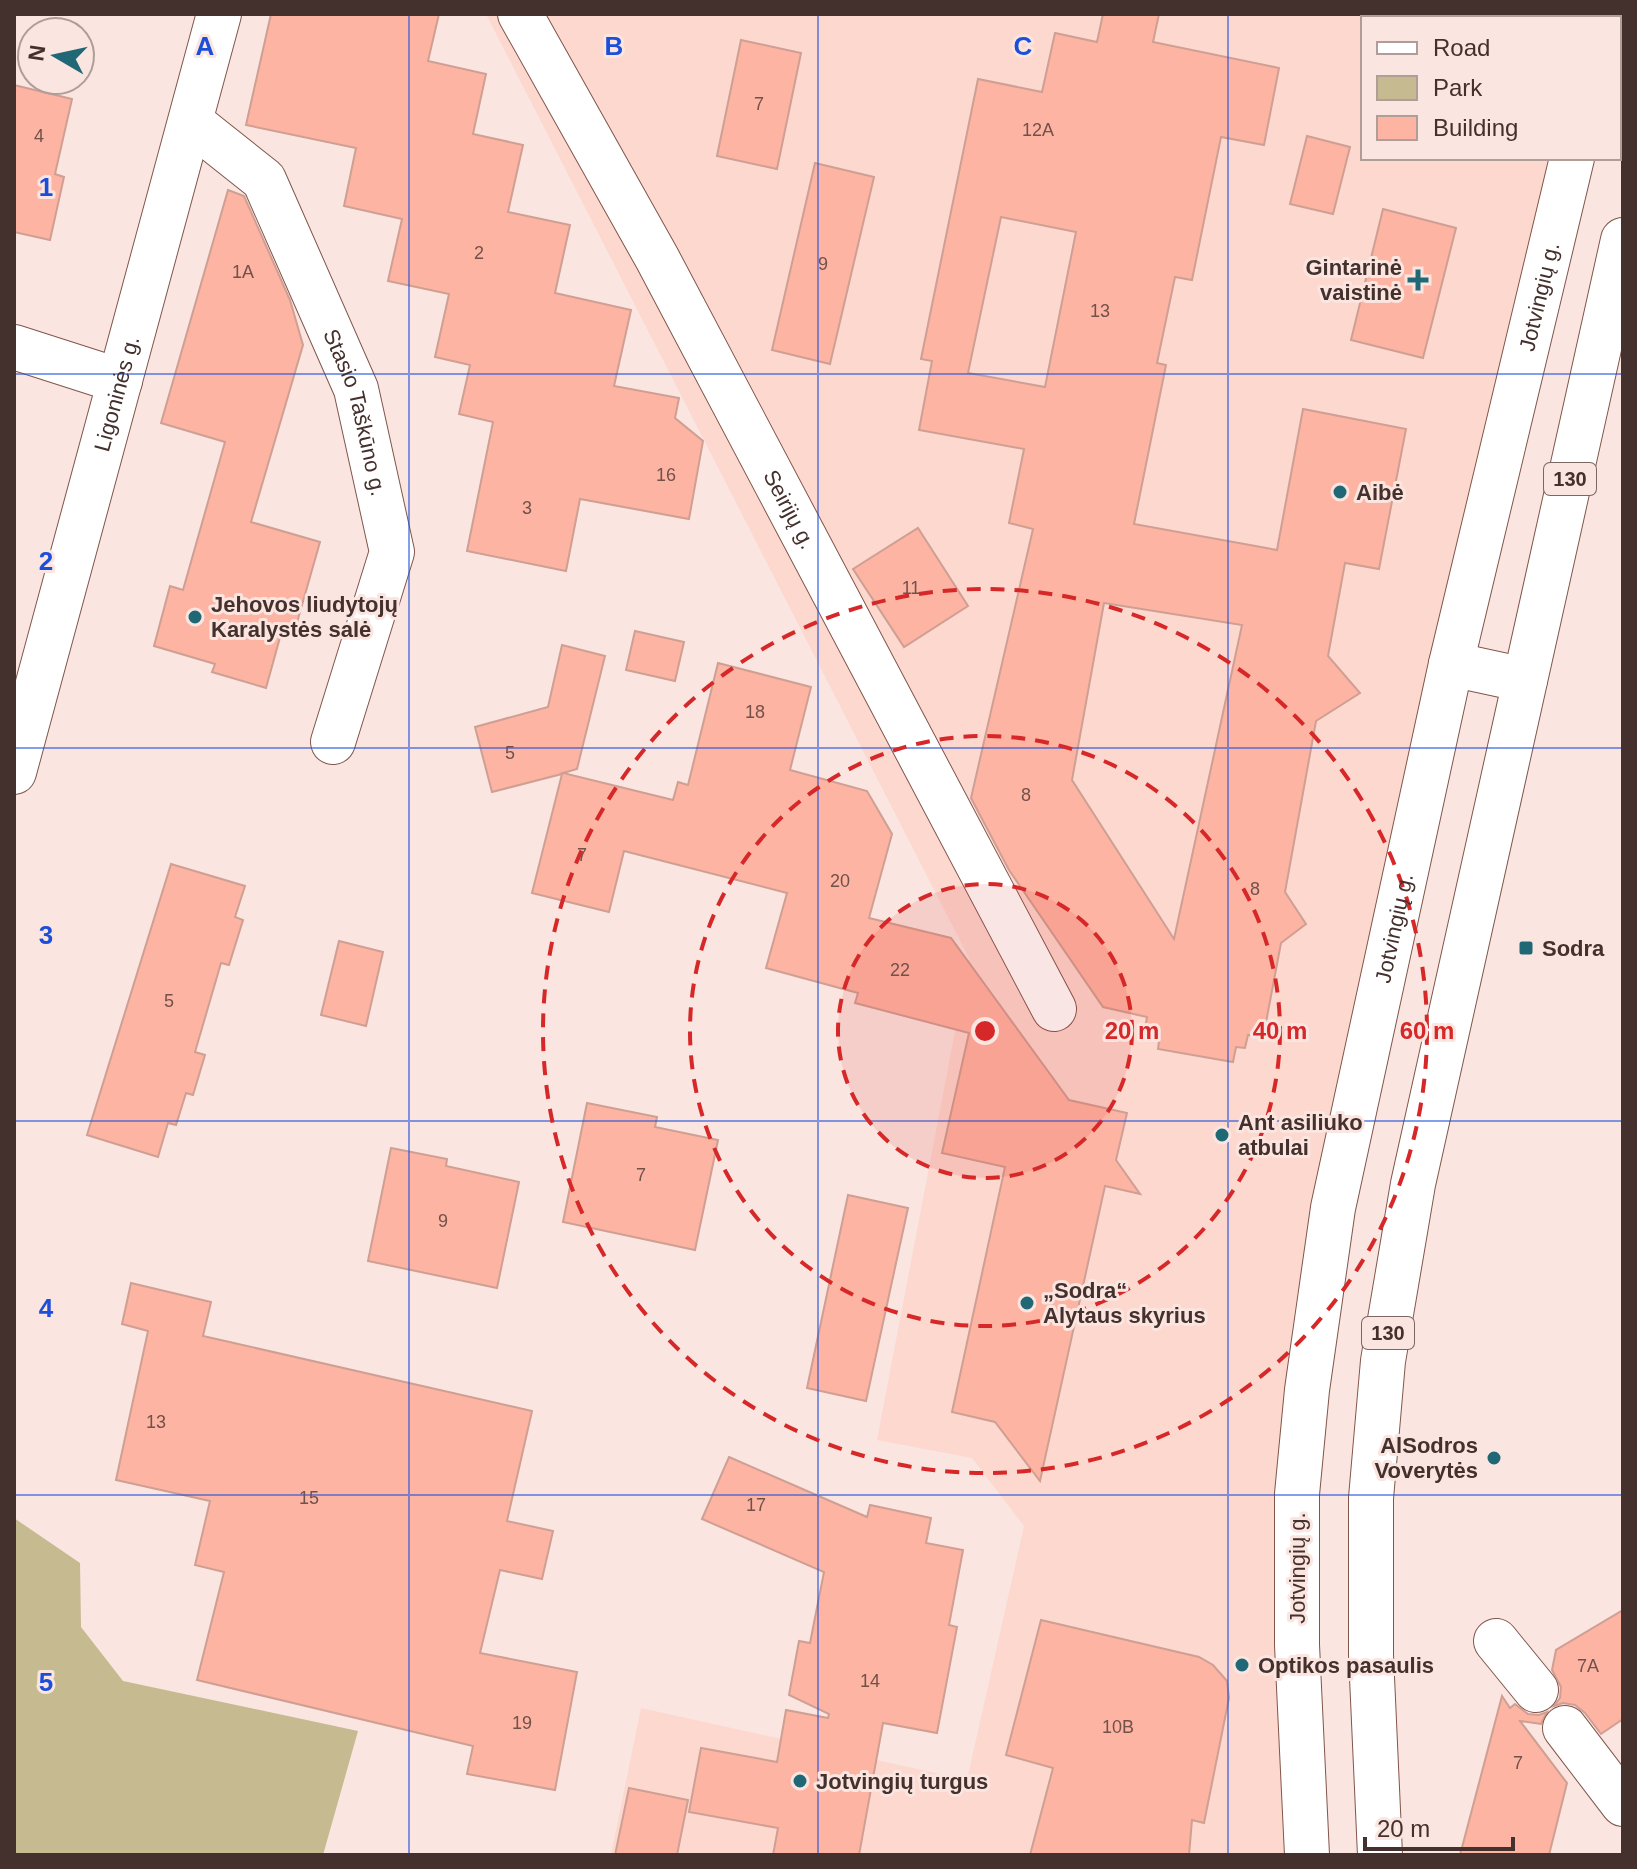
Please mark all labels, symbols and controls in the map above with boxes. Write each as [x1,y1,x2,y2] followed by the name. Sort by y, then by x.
[16,16,96,96] north arrow
[1361,16,1621,160] legend
[196,31,215,61] text: A
[605,31,623,61] text: B
[1014,31,1033,61] text: C
[1433,34,1490,61] text: Road
[23,43,50,63] text: N
[1433,74,1483,101] text: Park
[754,94,764,114] house number: 7
[1433,114,1518,141] text: Building
[1022,120,1054,140] house number: 12A
[34,126,44,146] house number: 4
[39,172,53,202] text: 1
[1514,240,1564,354] street label: Jotvingių g.
[474,243,484,263] house number: 2
[818,254,828,274] house number: 9
[1305,255,1402,305] place label: Gintarinė vaistinė
[232,262,254,282] house number: 1A
[1409,271,1427,289] marker: Gintarinė vaistinė
[1090,301,1110,321] house number: 13
[318,325,391,498] street label: Stasio Taškūno g.
[89,333,144,454] street label: Ligoninės g.
[1544,463,1596,495] road number: 130
[656,465,676,485] house number: 16
[758,466,820,553] street label: Seirijų g.
[1356,480,1404,505] place label: Aibė
[1331,483,1349,501] marker: Aibė
[522,498,532,518] house number: 3
[39,546,53,576] text: 2
[902,578,920,598] house number: 11
[211,592,398,642] place label: Jehovos liudytojų Karalystės salė
[186,608,204,626] marker: Jehovos liudytojų Karalystės salė
[745,702,765,722] house number: 18
[505,743,515,763] house number: 5
[1021,785,1031,805] house number: 8
[577,845,587,865] house number: 7
[830,871,850,891] house number: 20
[1370,871,1418,985] street label: Jotvingių g.
[1250,879,1260,899] house number: 8
[39,920,53,950] text: 3
[1542,936,1605,961] place label: Sodra
[1517,939,1535,957] marker: Sodra
[890,960,910,980] house number: 22
[164,991,174,1011] house number: 5
[971,1017,999,1045] centre of rings
[1105,1017,1159,1044] text: 20 m
[1253,1017,1307,1044] text: 40 m
[1400,1017,1454,1044] text: 60 m
[1238,1110,1363,1160] place label: Ant asiliuko atbulai
[1213,1126,1231,1144] marker: Ant asiliuko atbulai
[636,1165,646,1185] house number: 7
[438,1211,448,1231] house number: 9
[1043,1278,1206,1328] place label: „Sodra“ Alytaus skyrius
[39,1293,54,1323] text: 4
[1018,1294,1036,1312] marker: „Sodra“ Alytaus skyrius
[1362,1317,1414,1349] road number: 130
[146,1412,166,1432] house number: 13
[1374,1433,1478,1483] place label: AlSodros Voverytės
[1485,1449,1503,1467] marker: AlSodros Voverytės
[299,1488,319,1508] house number: 15
[746,1495,766,1515] house number: 17
[1285,1512,1310,1624] street label: Jotvingių g.
[1258,1653,1434,1678] place label: Optikos pasaulis
[1233,1656,1251,1674] marker: Optikos pasaulis
[1577,1656,1599,1676] house number: 7A
[39,1667,53,1697] text: 5
[860,1671,880,1691] house number: 14
[512,1713,532,1733] house number: 19
[1102,1717,1134,1737] house number: 10B
[1513,1753,1523,1773] house number: 7
[816,1769,988,1794] place label: Jotvingių turgus
[791,1772,809,1790] marker: Jotvingių turgus
[1365,1801,1513,1851] scale bar
[1377,1815,1430,1842] text: 20 m

